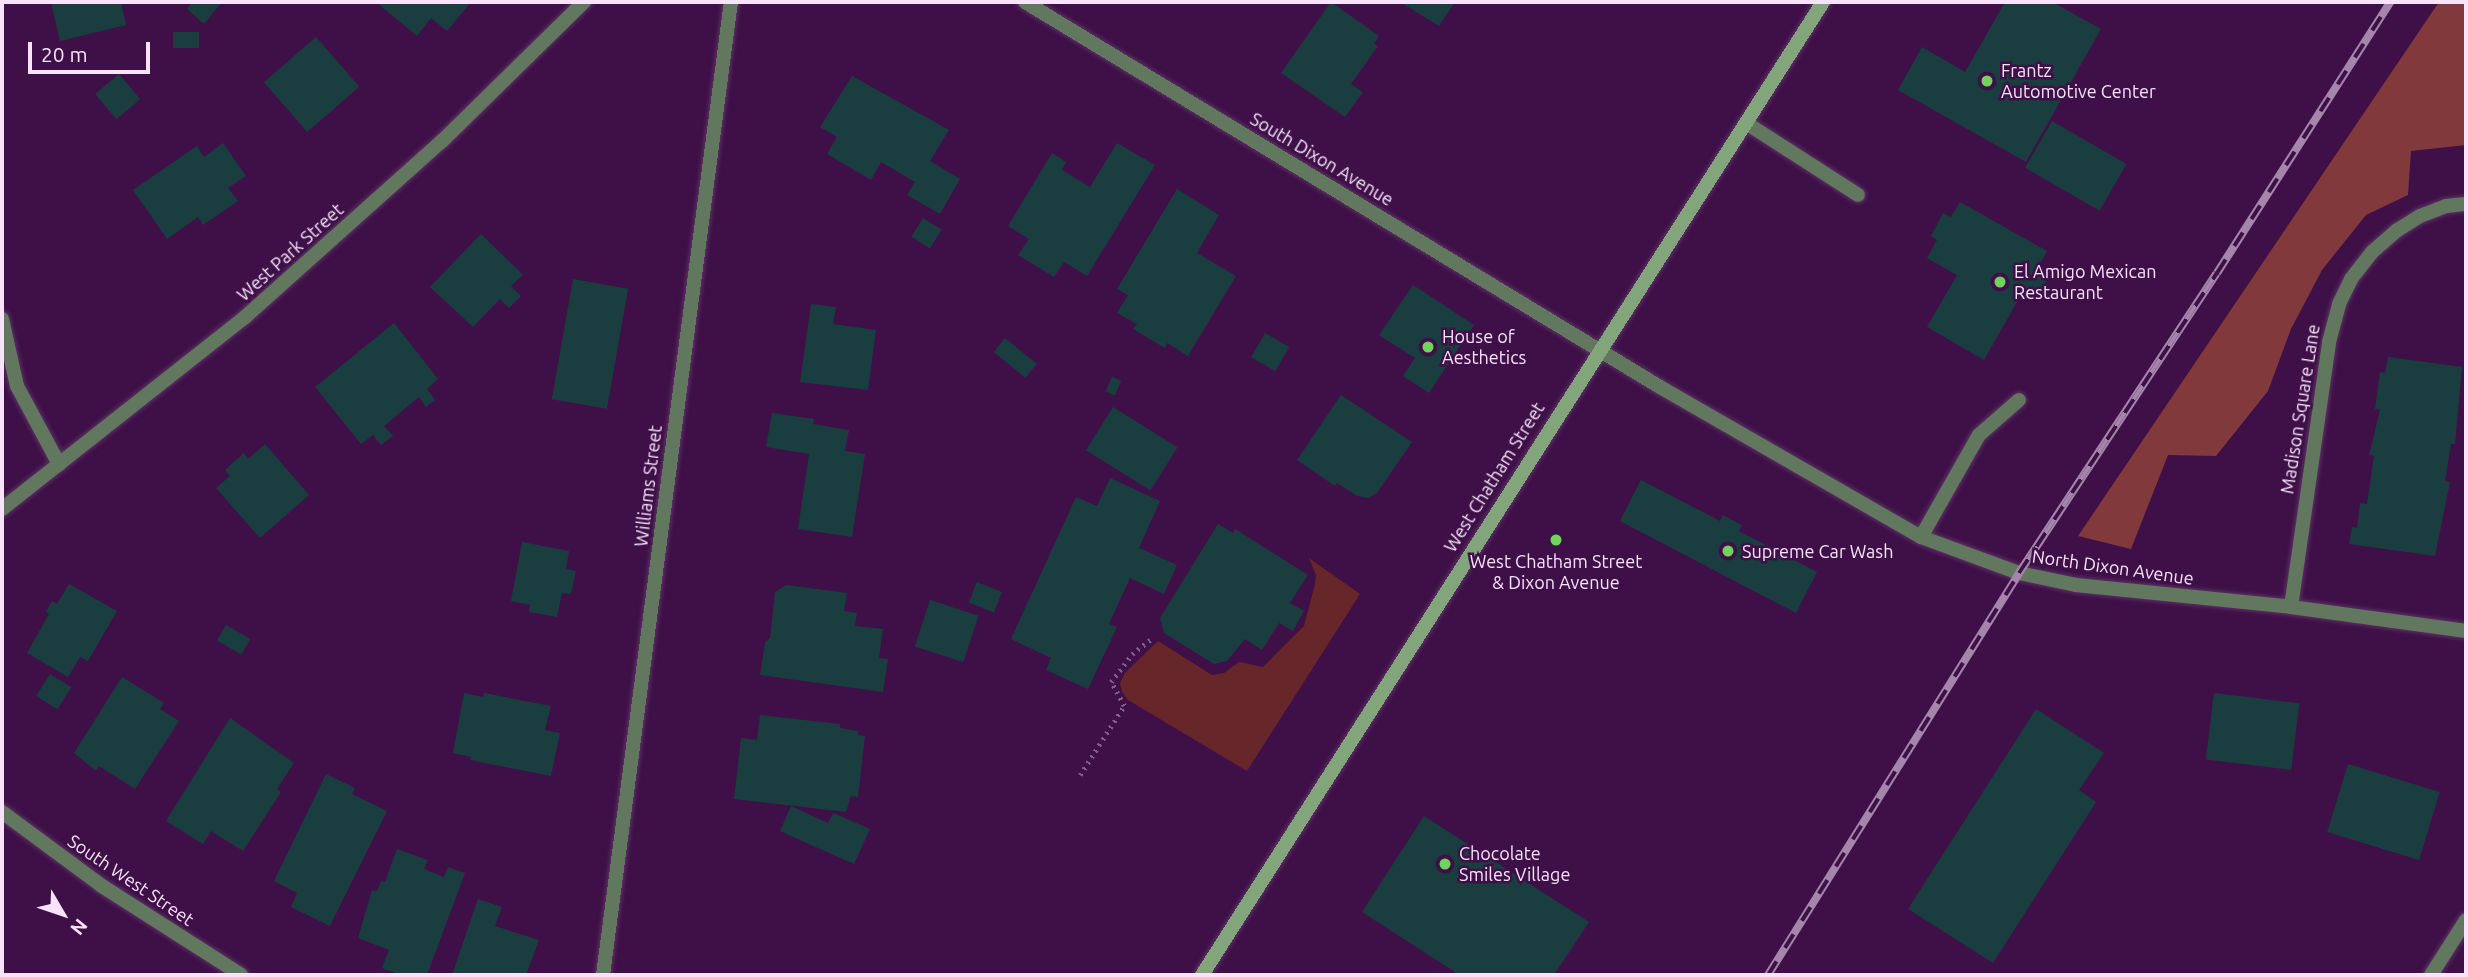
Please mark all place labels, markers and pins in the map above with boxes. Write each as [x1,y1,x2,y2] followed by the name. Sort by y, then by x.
[2001,60,2156,102] place label: Frantz Automotive Center
[1979,73,1995,89] marker: Frantz Automotive Center
[2014,261,2156,304] place label: El Amigo Mexican Restaurant
[1992,274,2008,290] marker: El Amigo Mexican Restaurant
[1442,326,1526,368] place label: House of Aesthetics
[1420,339,1436,355] marker: House of Aesthetics
[1548,532,1564,548] marker: West Chatham Street & Dixon Avenue
[1742,540,1893,562] place label: Supreme Car Wash
[1720,543,1736,559] marker: Supreme Car Wash
[1470,551,1642,594] place label: West Chatham Street & Dixon Avenue
[1459,843,1570,886] place label: Chocolate Smiles Village
[1437,856,1453,872] marker: Chocolate Smiles Village

